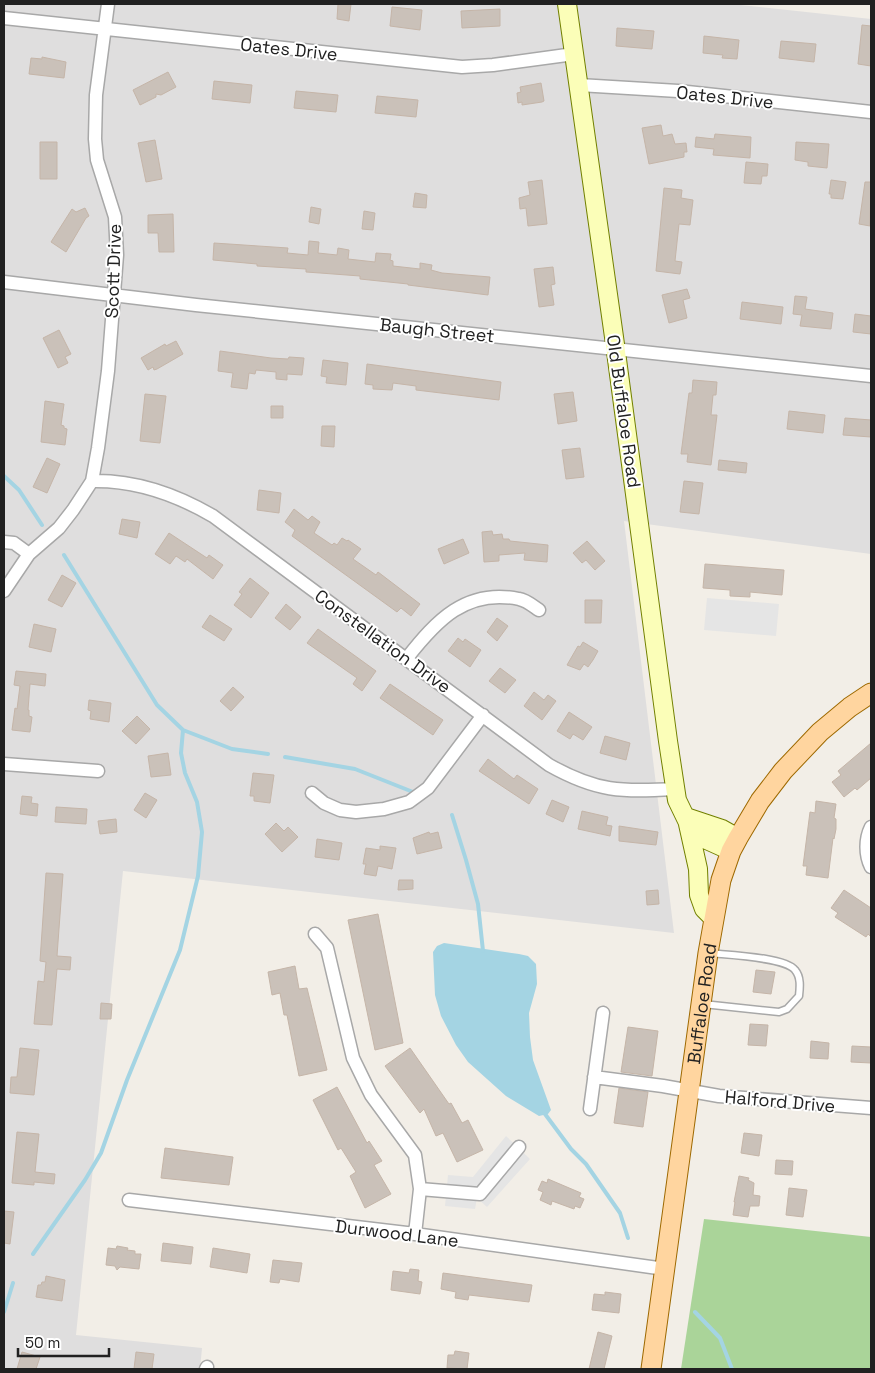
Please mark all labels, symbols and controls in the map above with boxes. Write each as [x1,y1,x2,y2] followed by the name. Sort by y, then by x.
[239,32,339,66] street label: Oates Drive
[675,80,775,114] street label: Oates Drive
[100,223,126,319] street label: Scott Drive
[378,313,496,347] street label: Baugh Street
[602,333,646,489] street label: Old Buffaloe Road
[310,584,456,698] street label: Constellation Drive
[681,941,721,1065] street label: Buffaloe Road
[724,1085,836,1117] street label: Halford Drive
[334,1214,460,1252] street label: Durwood Lane
[18,1326,109,1358] scale bar
[25,1333,60,1352] text: 50 m

